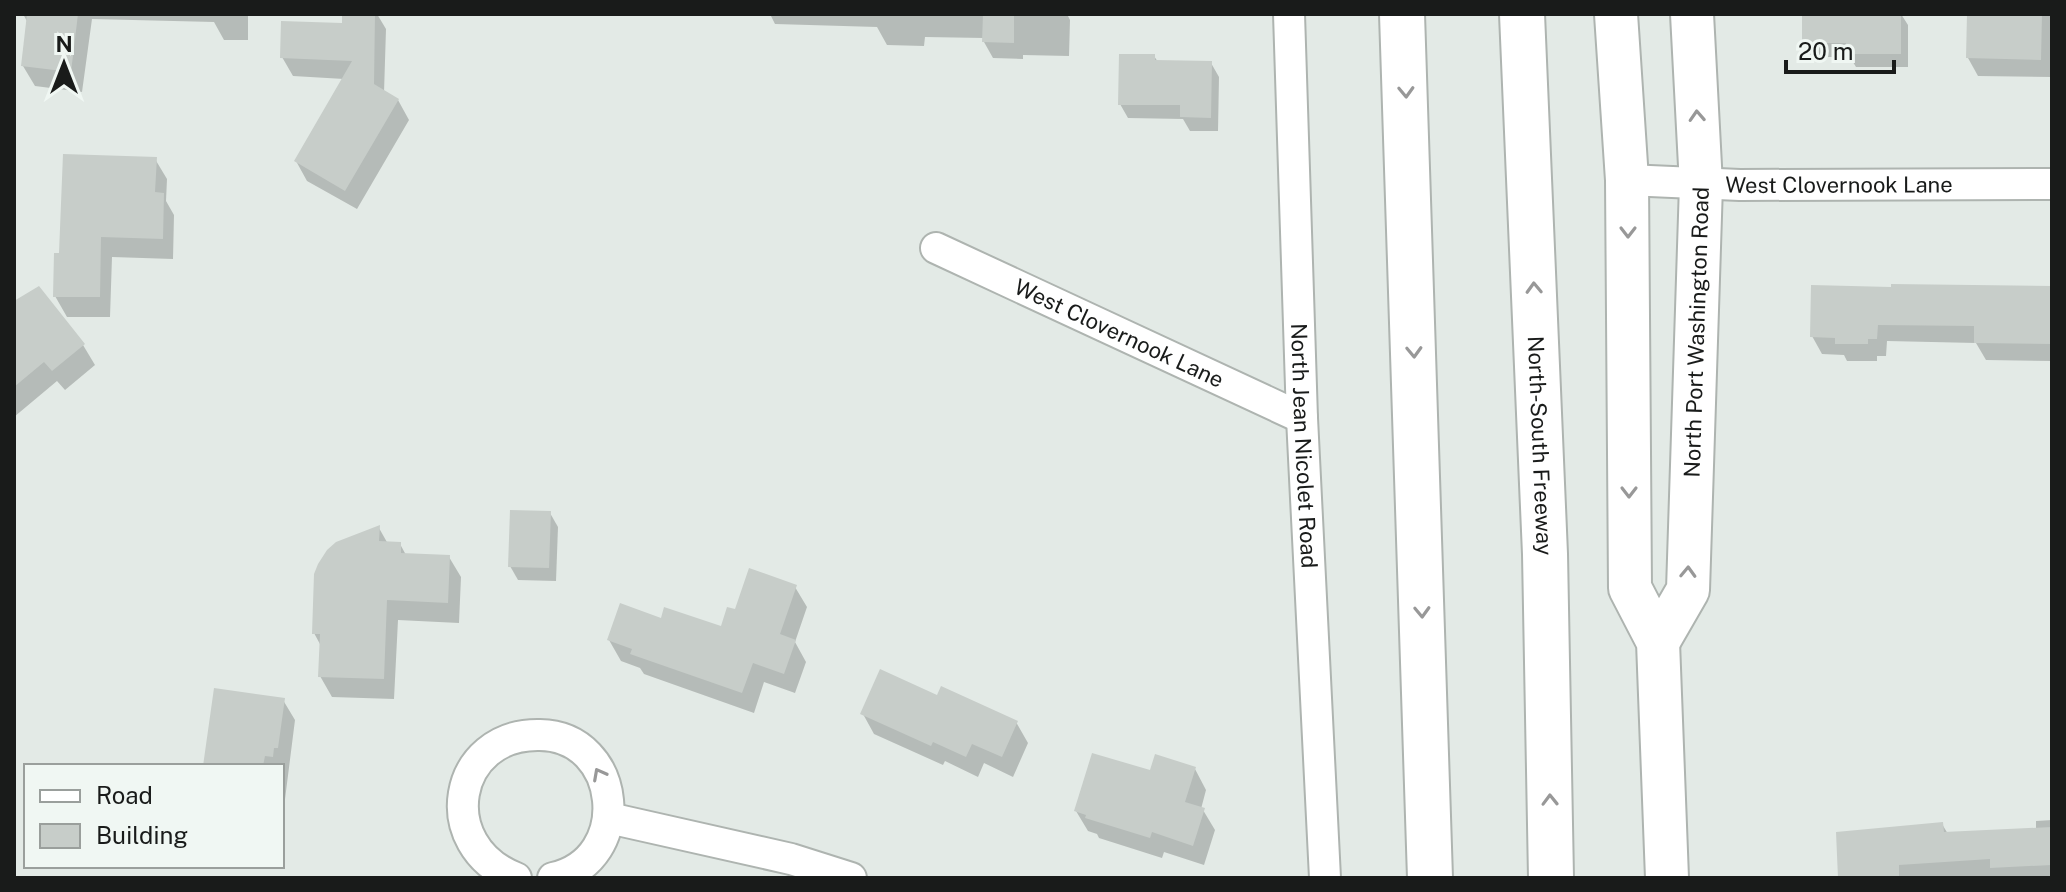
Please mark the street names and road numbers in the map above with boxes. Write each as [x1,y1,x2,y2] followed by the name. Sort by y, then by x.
[1724,171,1953,198] street label: West Clovernook Lane
[1679,187,1714,478] street label: North Port Washington Road
[1010,273,1228,393] street label: West Clovernook Lane
[1286,323,1322,569] street label: North Jean Nicolet Road
[1523,335,1558,556] street label: North-South Freeway

